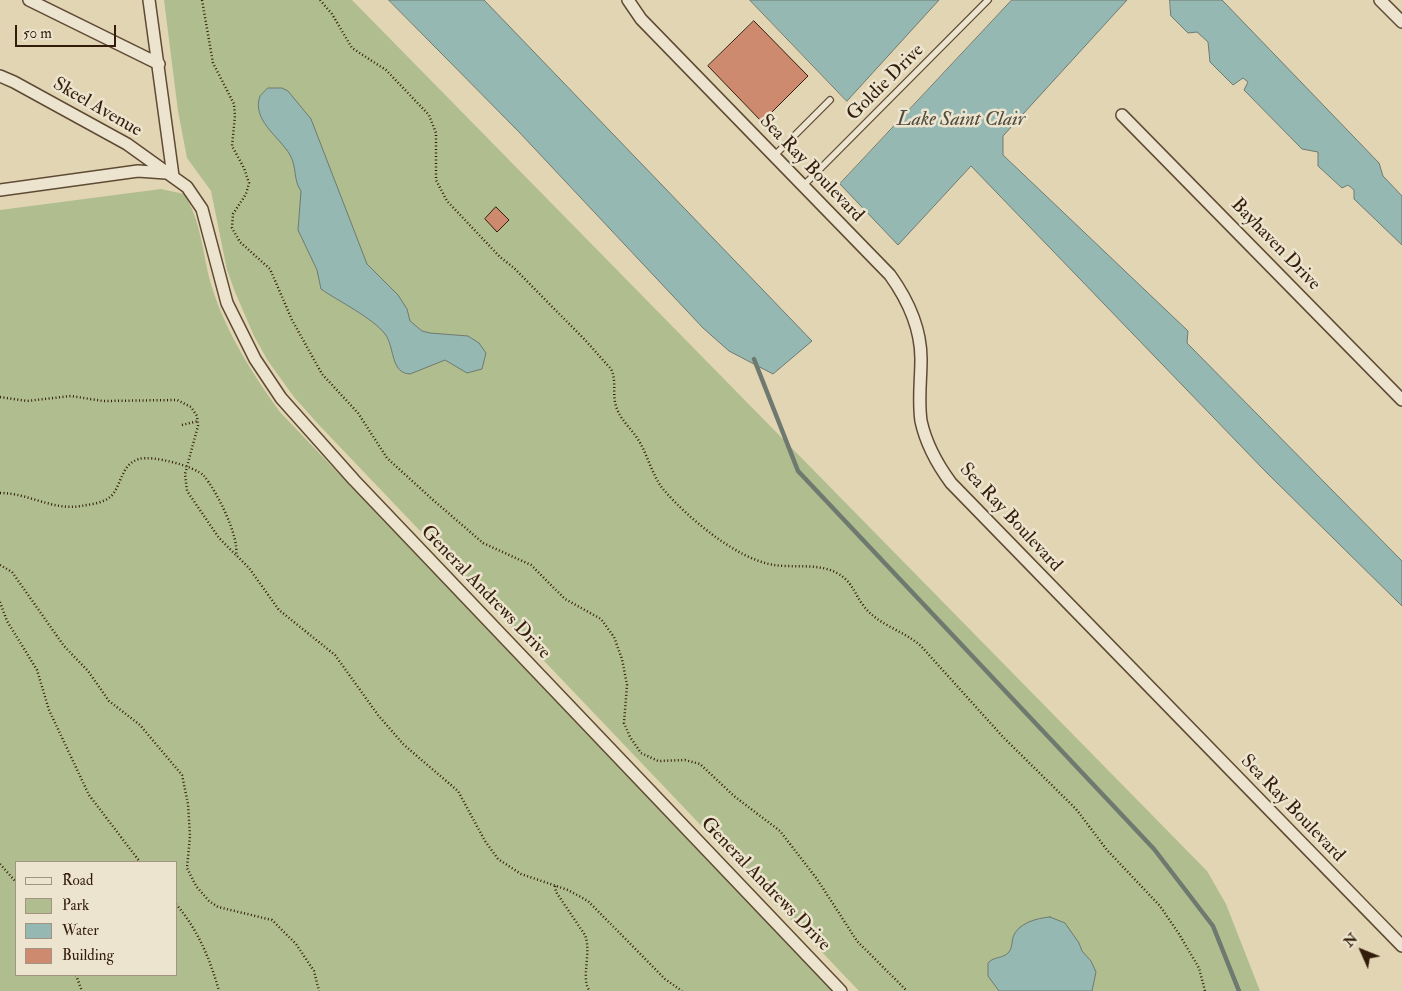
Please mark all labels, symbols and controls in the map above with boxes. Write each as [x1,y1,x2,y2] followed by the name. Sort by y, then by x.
[18,15,119,47] scale bar
[23,24,52,43] text: 50 m
[843,40,929,126] street label: Goldie Drive
[48,73,146,143] street label: Skeel Avenue
[897,109,1025,133] water label: Lake Saint Clair
[754,111,868,227] street label: Sea Ray Boulevard
[1225,194,1325,296] street label: Bayhaven Drive
[954,459,1066,577] street label: Sea Ray Boulevard
[415,521,555,665] street label: General Andrews Drive
[1235,751,1349,867] street label: Sea Ray Boulevard
[695,813,835,957] street label: General Andrews Drive
[15,861,178,976] legend
[62,871,93,890] text: Road
[62,896,89,915] text: Park
[62,921,99,940] text: Water
[1337,926,1387,976] north arrow
[1340,930,1361,951] text: N
[62,946,114,965] text: Building

